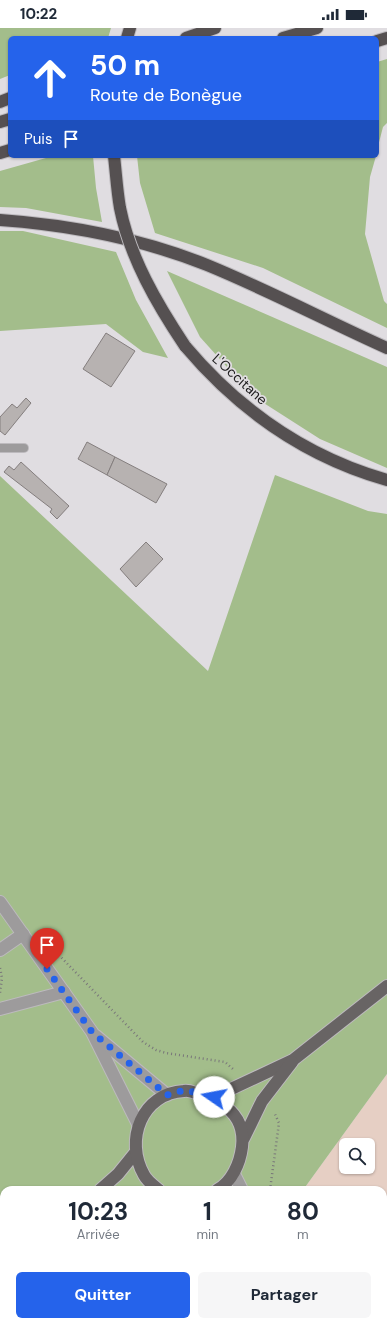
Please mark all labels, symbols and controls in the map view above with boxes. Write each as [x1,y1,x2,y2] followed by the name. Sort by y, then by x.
[20,4,57,24] text: 10:22
[90,47,160,84] text: 50 m
[24,52,76,104] icon: ahead
[90,83,242,107] text: Route de Bonègue
[60,128,82,150] icon: arrive
[24,129,52,149] text: Puis
[209,350,271,408] street label: L'Occitane
[30,928,64,969] pin
[36,934,58,956] icon: arrive
[193,1076,235,1118] position arrow
[339,1138,375,1174] map controls
[339,1138,375,1174] button: search
[68,1196,128,1227] text: 10:23
[203,1196,212,1227] text: 1
[287,1196,319,1227] text: 80
[77,1226,120,1243] text: Arrivée
[196,1226,219,1243] text: min
[297,1226,309,1243] text: m
[16,1272,190,1318] button: Quitter
[198,1272,371,1318] button: Partager

